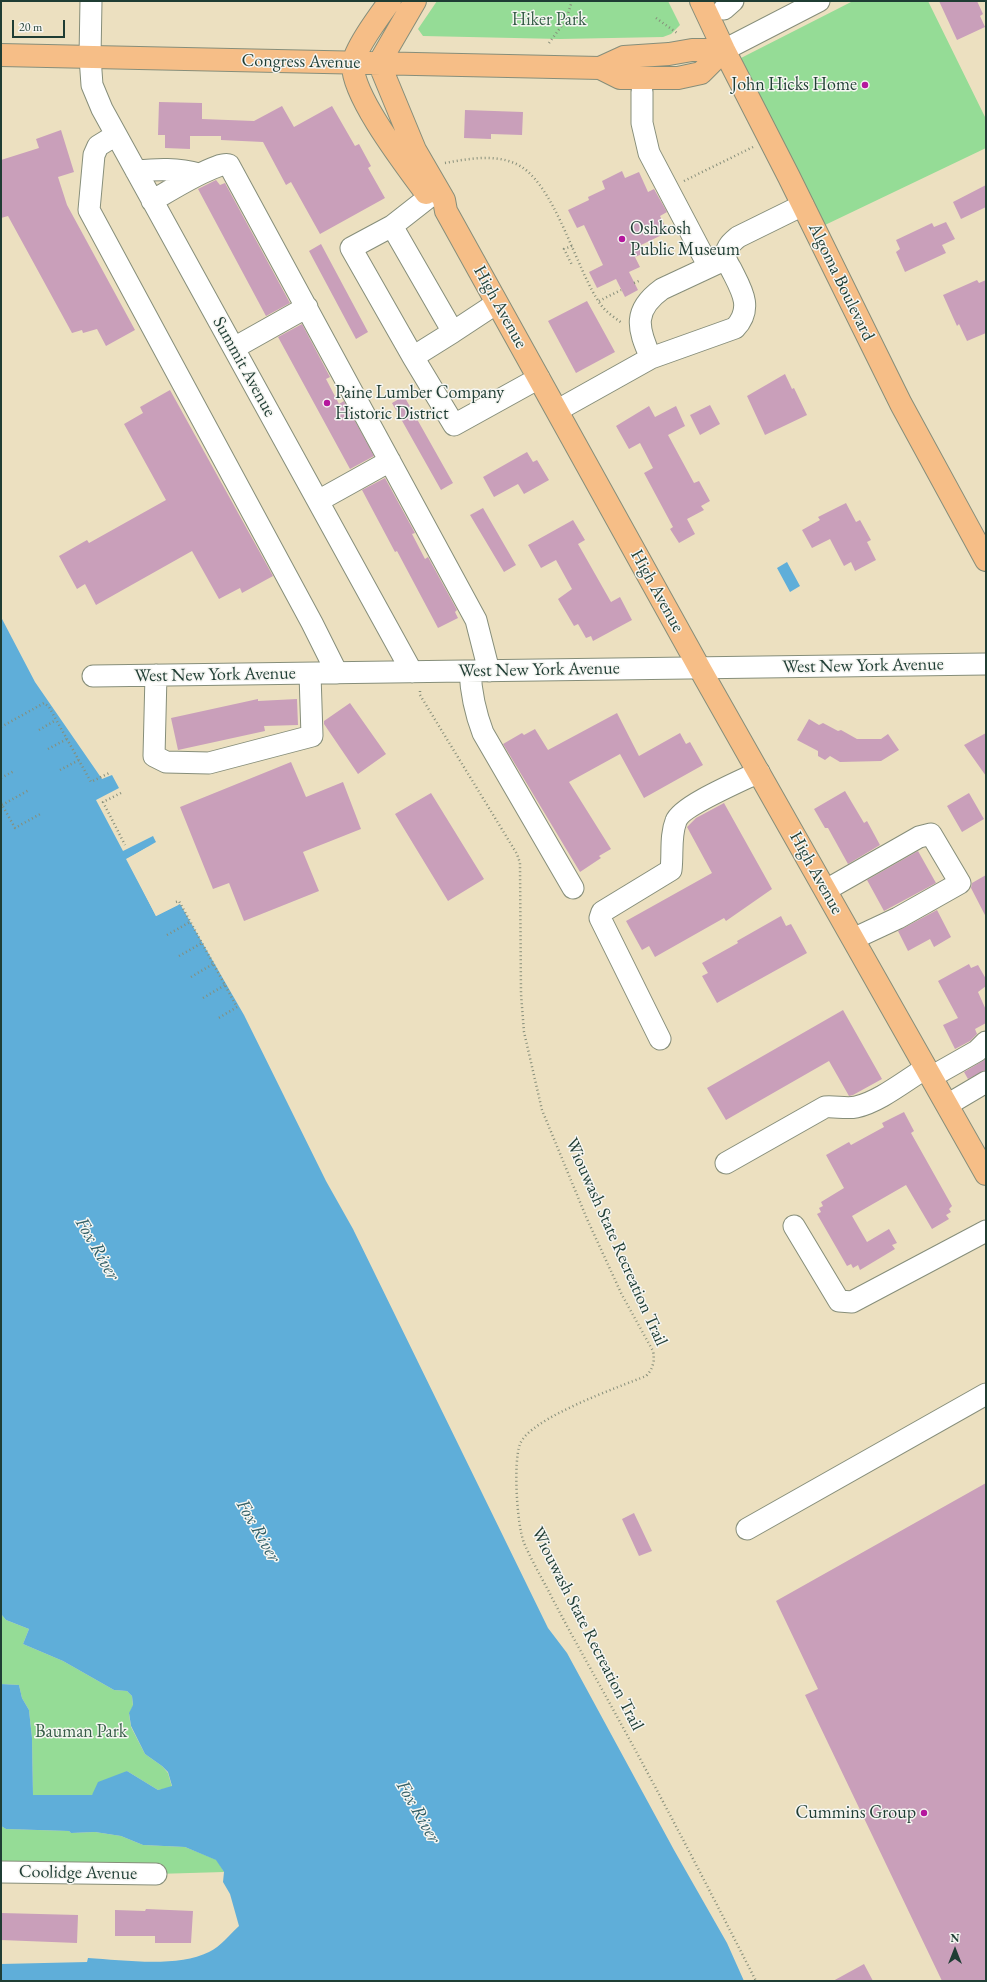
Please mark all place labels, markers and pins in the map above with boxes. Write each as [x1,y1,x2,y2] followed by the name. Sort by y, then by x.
[731,74,857,96] place label: John Hicks Home
[860,80,870,90] marker: John Hicks Home
[630,218,740,260] place label: Oshkosh Public Museum
[617,234,627,244] marker: Oshkosh Public Museum
[335,382,504,424] place label: Paine Lumber Company Historic District
[322,398,332,408] marker: Paine Lumber Company Historic District
[796,1802,916,1824] place label: Cummins Group
[919,1808,929,1818] marker: Cummins Group

